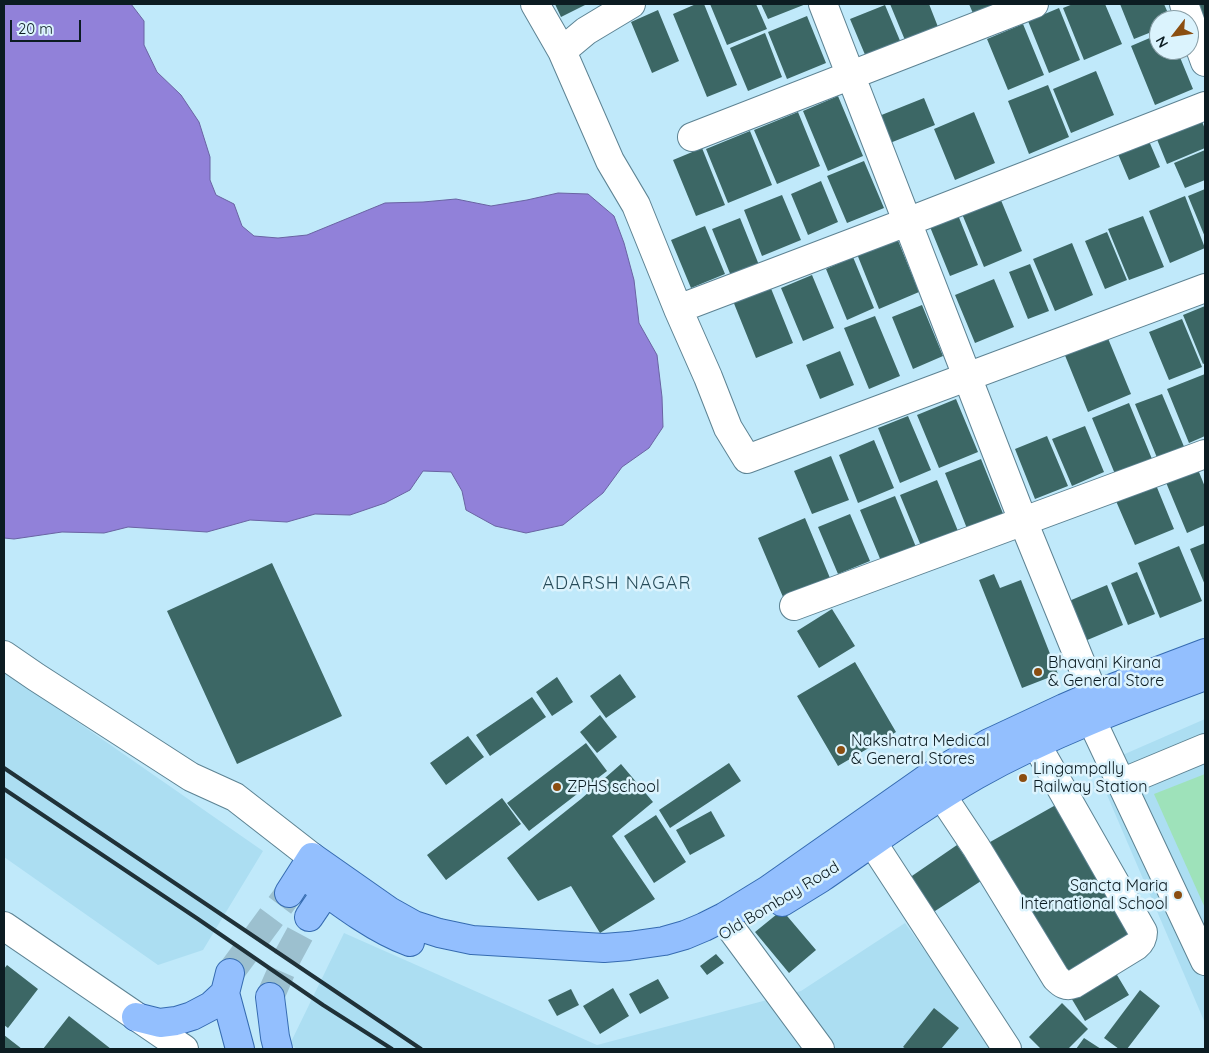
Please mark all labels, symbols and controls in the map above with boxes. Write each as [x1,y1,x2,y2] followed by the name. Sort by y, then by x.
[12,10,84,42] scale bar
[1149,10,1199,60] north arrow
[18,19,53,38] text: 20 m
[1152,33,1172,51] text: N
[541,573,693,595] district label: ADARSH NAGAR
[1048,653,1164,691] place label: Bhavani Kirana & General Store
[1032,666,1044,678] marker: Bhavani Kirana & General Store
[851,731,990,769] place label: Nakshatra Medical & General Stores
[835,744,847,756] marker: Nakshatra Medical & General Stores
[1033,759,1147,797] place label: Lingampally Railway Station
[1017,772,1029,784] marker: Lingampally Railway Station
[567,777,660,797] place label: ZPHS school
[551,781,563,793] marker: ZPHS school
[715,857,843,945] street label: Old Bombay Road
[1020,876,1168,914] place label: Sancta Maria International School
[1172,889,1184,901] marker: Sancta Maria International School

